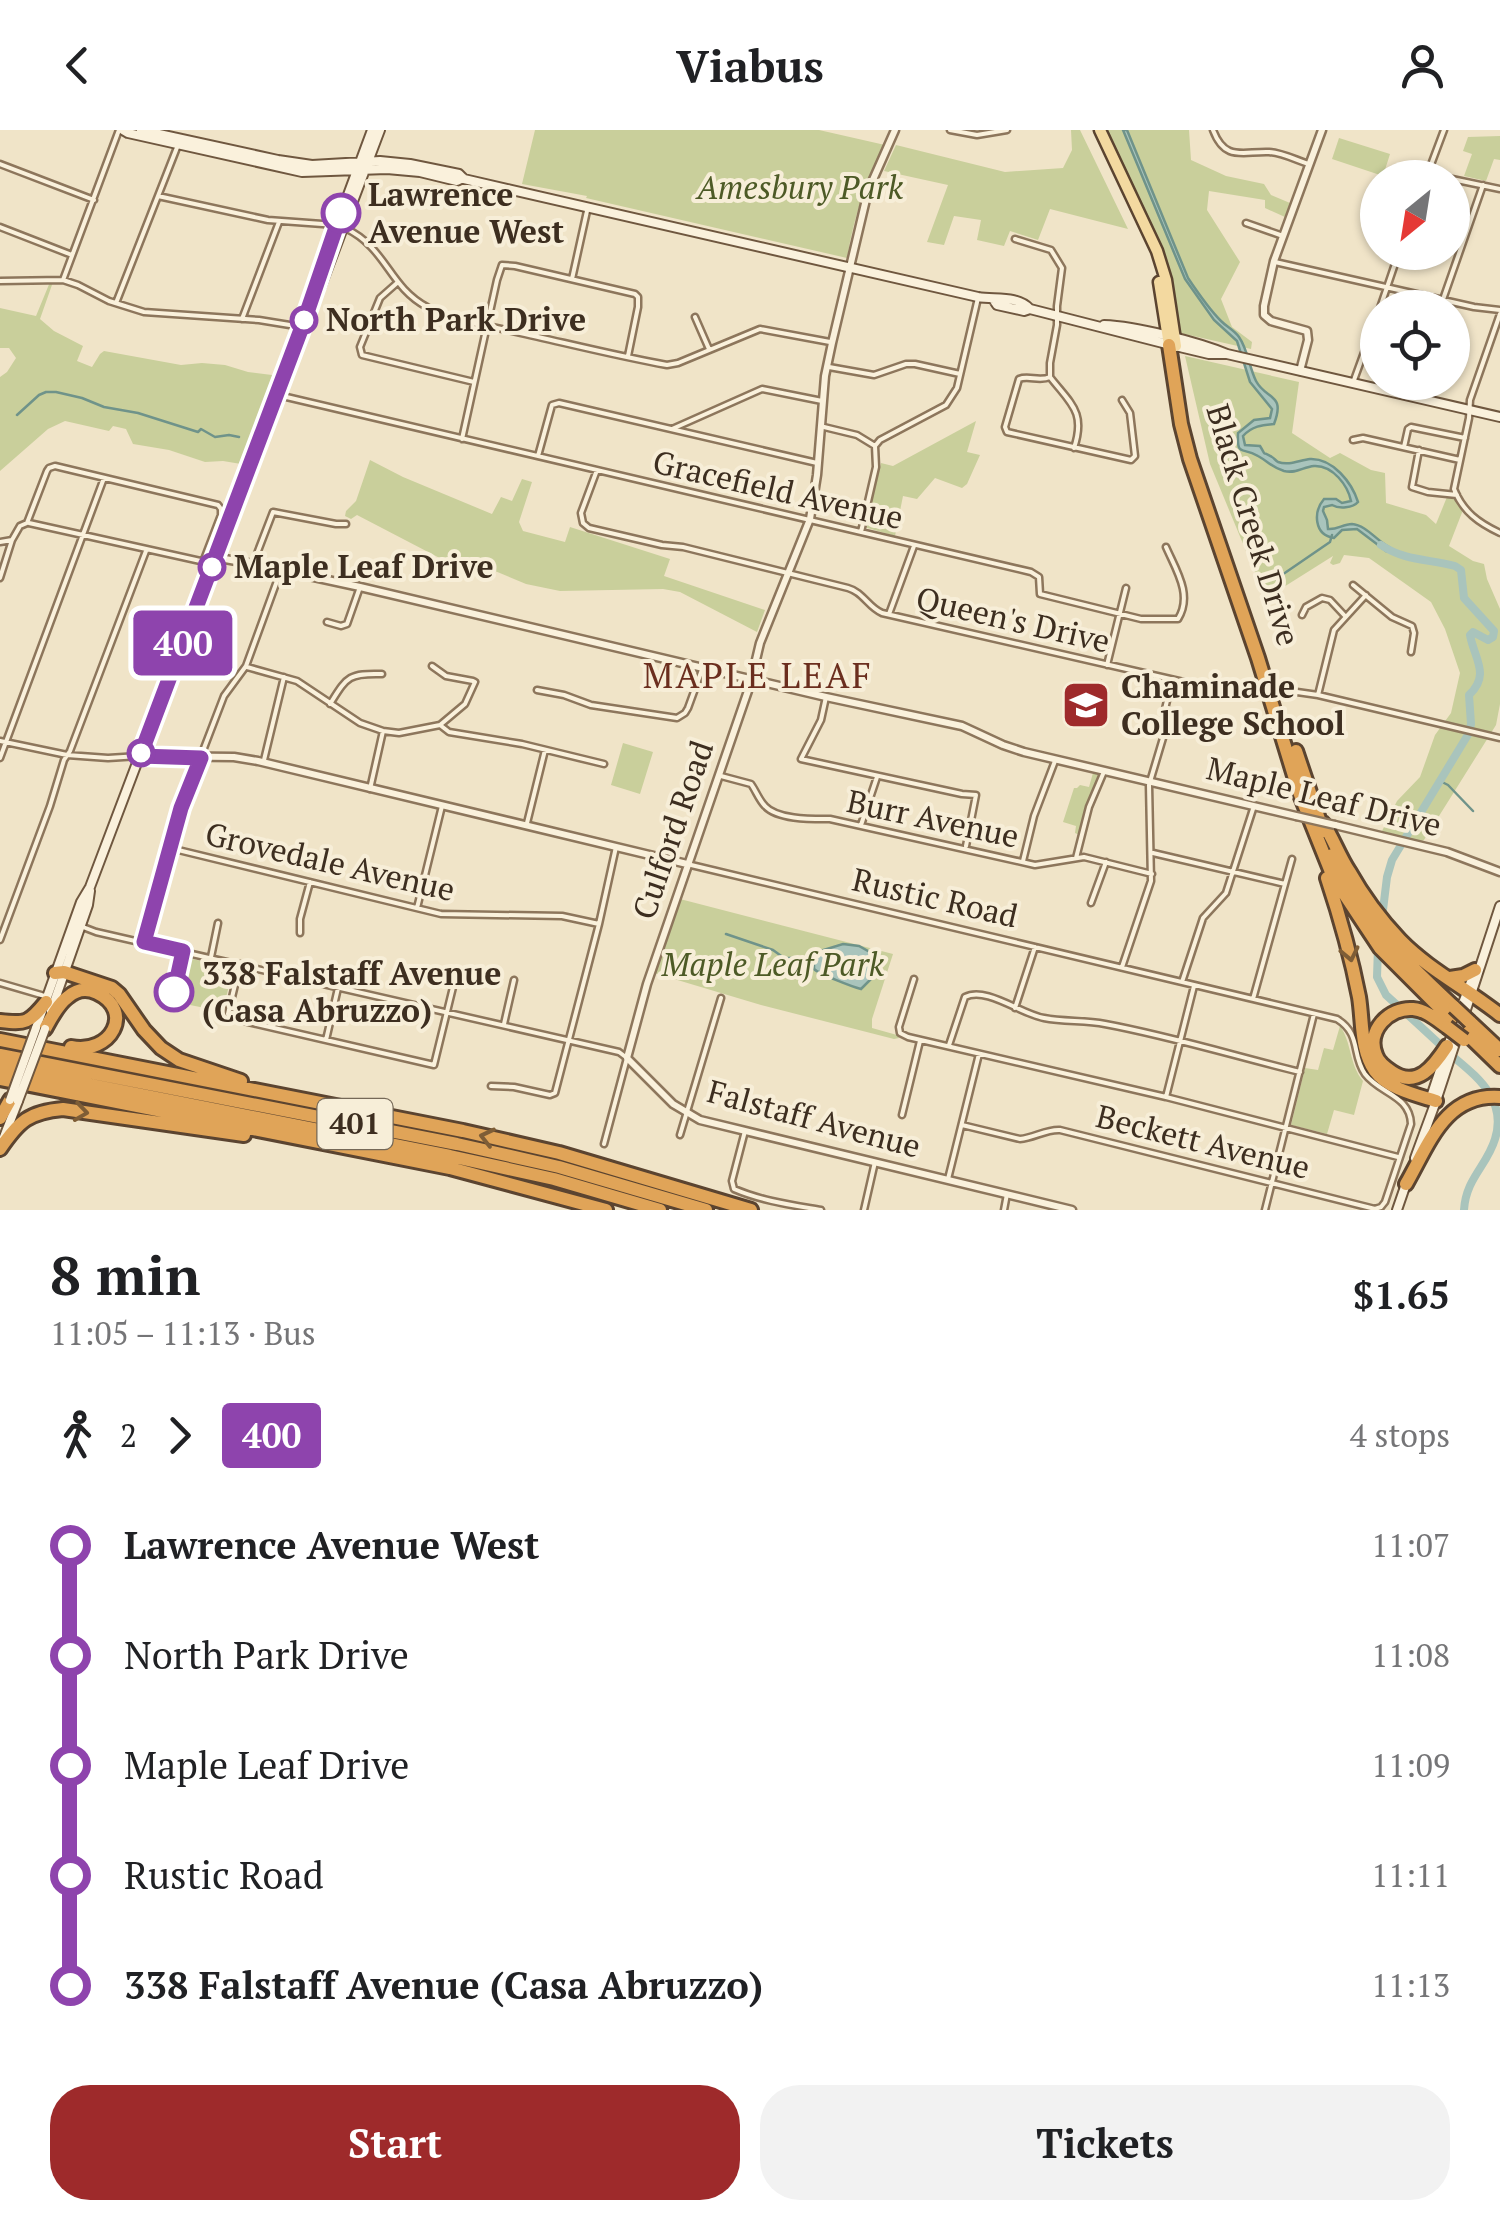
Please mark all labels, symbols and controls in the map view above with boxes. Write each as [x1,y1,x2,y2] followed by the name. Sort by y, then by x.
[676,35,824,95] text: Viabus
[50,38,105,93] icon: back
[1395,38,1450,93] icon: person
[1360,160,1470,270] north arrow
[1360,160,1470,400] map controls
[695,166,904,208] park label: Amesbury Park
[368,173,564,252] place label: Lawrence Avenue West
[322,194,360,232] marker: Lawrence Avenue West
[1360,290,1470,400] button: locate
[326,298,586,340] place label: North Park Drive
[291,307,317,333] marker: North Park Drive
[1197,399,1311,651] street label: Black Creek Drive
[649,440,907,538] street label: Gracefield Avenue
[234,545,494,587] place label: Maple Leaf Drive
[199,554,225,580] marker: Maple Leaf Drive
[912,576,1114,662] street label: Queen's Drive
[126,610,240,676] line badge: 400
[153,620,213,666] text: 400
[643,652,873,698] district label: MAPLE LEAF
[1121,665,1345,744] place label: Chaminade College School
[1060,679,1112,731] school or university icon: Chaminade College School
[622,735,722,924] street label: Culford Road
[128,740,154,766] unlabelled marker
[1203,747,1446,845] street label: Maple Leaf Drive
[843,779,1023,857] street label: Burr Avenue
[201,812,459,910] street label: Grovedale Avenue
[849,858,1022,936] street label: Rustic Road
[661,943,885,985] park label: Maple Leaf Park
[1338,945,1359,962] one-way arrow
[202,952,501,1031] place label: 338 Falstaff Avenue (Casa Abruzzo)
[155,973,193,1011] marker: 338 Falstaff Avenue (Casa Abruzzo)
[703,1069,925,1167] street label: Falstaff Avenue
[1092,1094,1314,1188] street label: Beckett Avenue
[318,1099,392,1149] road number: 401
[73,1100,89,1121] one-way arrow
[479,1128,496,1149] one-way arrow
[50,1238,200,1311] text: 8 min
[1353,1270,1450,1320] text: $1.65
[50,1312,316,1354] text: 11:05 – 11:13 · Bus
[50,1408,105,1463] icon: walk
[152,1408,207,1463] icon: forward
[242,1412,301,1458] text: 400
[120,1414,137,1456] text: 2
[1350,1414,1450,1456] text: 4 stops
[124,1520,539,1570] text: Lawrence Avenue West
[1371,1524,1450,1566] text: 11:07
[124,1630,409,1680] text: North Park Drive
[1371,1634,1450,1676] text: 11:08
[124,1740,409,1790] text: Maple Leaf Drive
[1371,1744,1450,1786] text: 11:09
[124,1850,324,1900] text: Rustic Road
[1371,1854,1450,1896] text: 11:11
[124,1960,763,2010] text: 338 Falstaff Avenue (Casa Abruzzo)
[1371,1964,1450,2006] text: 11:13
[50,2085,740,2200] button: Start
[760,2085,1450,2200] button: Tickets

